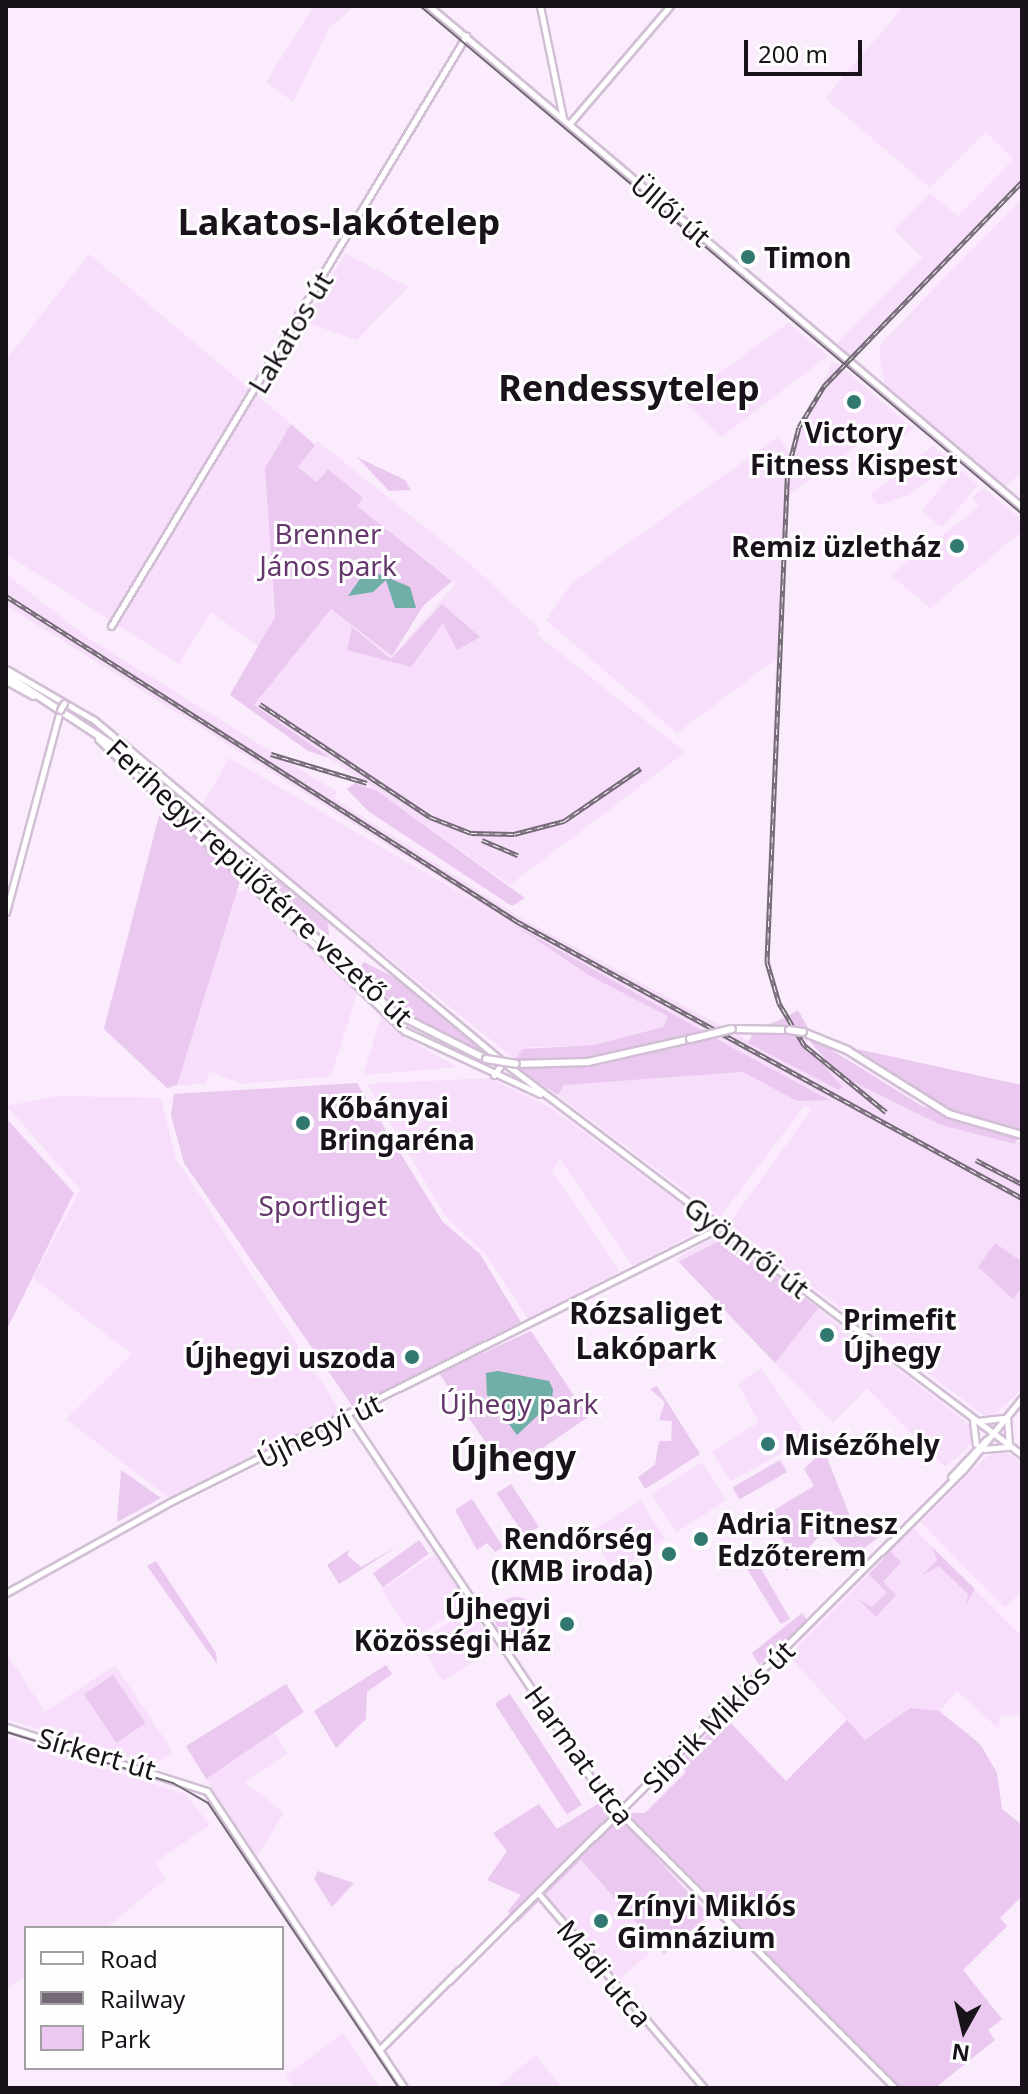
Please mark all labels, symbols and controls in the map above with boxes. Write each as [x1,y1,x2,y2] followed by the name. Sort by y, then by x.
[748,24,866,74] scale bar
[758,37,828,70] text: 200 m
[624,167,718,253] street label: Üllői út
[178,200,500,244] district label: Lakatos-lakótelep
[764,240,852,274] place label: Timon
[739,248,757,266] marker: Timon
[241,265,339,399] street label: Lakatos út
[498,366,760,410] district label: Rendessytelep
[845,393,863,411] marker: Victory Fitness Kispest
[750,415,958,481] place label: Victory Fitness Kispest
[259,516,397,582] park label: Brenner János park
[731,529,941,563] place label: Remiz üzletház
[948,537,966,555] marker: Remiz üzletház
[100,731,420,1033] street label: Ferihegyi repülőtérre vezető út
[319,1090,475,1156] place label: Kőbányai Bringaréna
[294,1114,312,1132] marker: Kőbányai Bringaréna
[259,1188,387,1222] park label: Sportliget
[678,1189,816,1305] street label: Gyömrői út
[569,1295,723,1366] district label: Rózsaliget Lakópark
[843,1302,957,1368] place label: Primefit Újhegy
[818,1326,836,1344] marker: Primefit Újhegy
[184,1340,396,1374] place label: Újhegyi uszoda
[403,1348,421,1366] marker: Újhegyi uszoda
[251,1385,387,1475] street label: Újhegyi út
[439,1386,599,1420] park label: Újhegy park
[784,1427,940,1461] place label: Misézőhely
[759,1435,777,1453] marker: Misézőhely
[450,1436,576,1480] district label: Újhegy
[717,1506,898,1572] place label: Adria Fitnesz Edzőterem
[491,1521,653,1587] place label: Rendőrség (KMB iroda)
[692,1530,710,1548] marker: Adria Fitnesz Edzőterem
[660,1545,678,1563] marker: Rendőrség (KMB iroda)
[354,1591,551,1657] place label: Újhegyi Közösségi Ház
[558,1615,576,1633] marker: Újhegyi Közösségi Ház
[635,1633,801,1799] street label: Sibrik Miklós út
[518,1679,642,1831] street label: Harmat utca
[34,1720,160,1786] street label: Sírkert út
[617,1888,796,1954] place label: Zrínyi Miklós Gimnázium
[592,1912,610,1930] marker: Zrínyi Miklós Gimnázium
[551,1913,659,2033] street label: Mádi utca
[24,1926,284,2070] legend
[100,1942,158,1975] text: Road
[100,1982,185,2015] text: Railway
[924,1990,1004,2070] north arrow
[100,2022,151,2055] text: Park
[950,2038,972,2070] text: N

